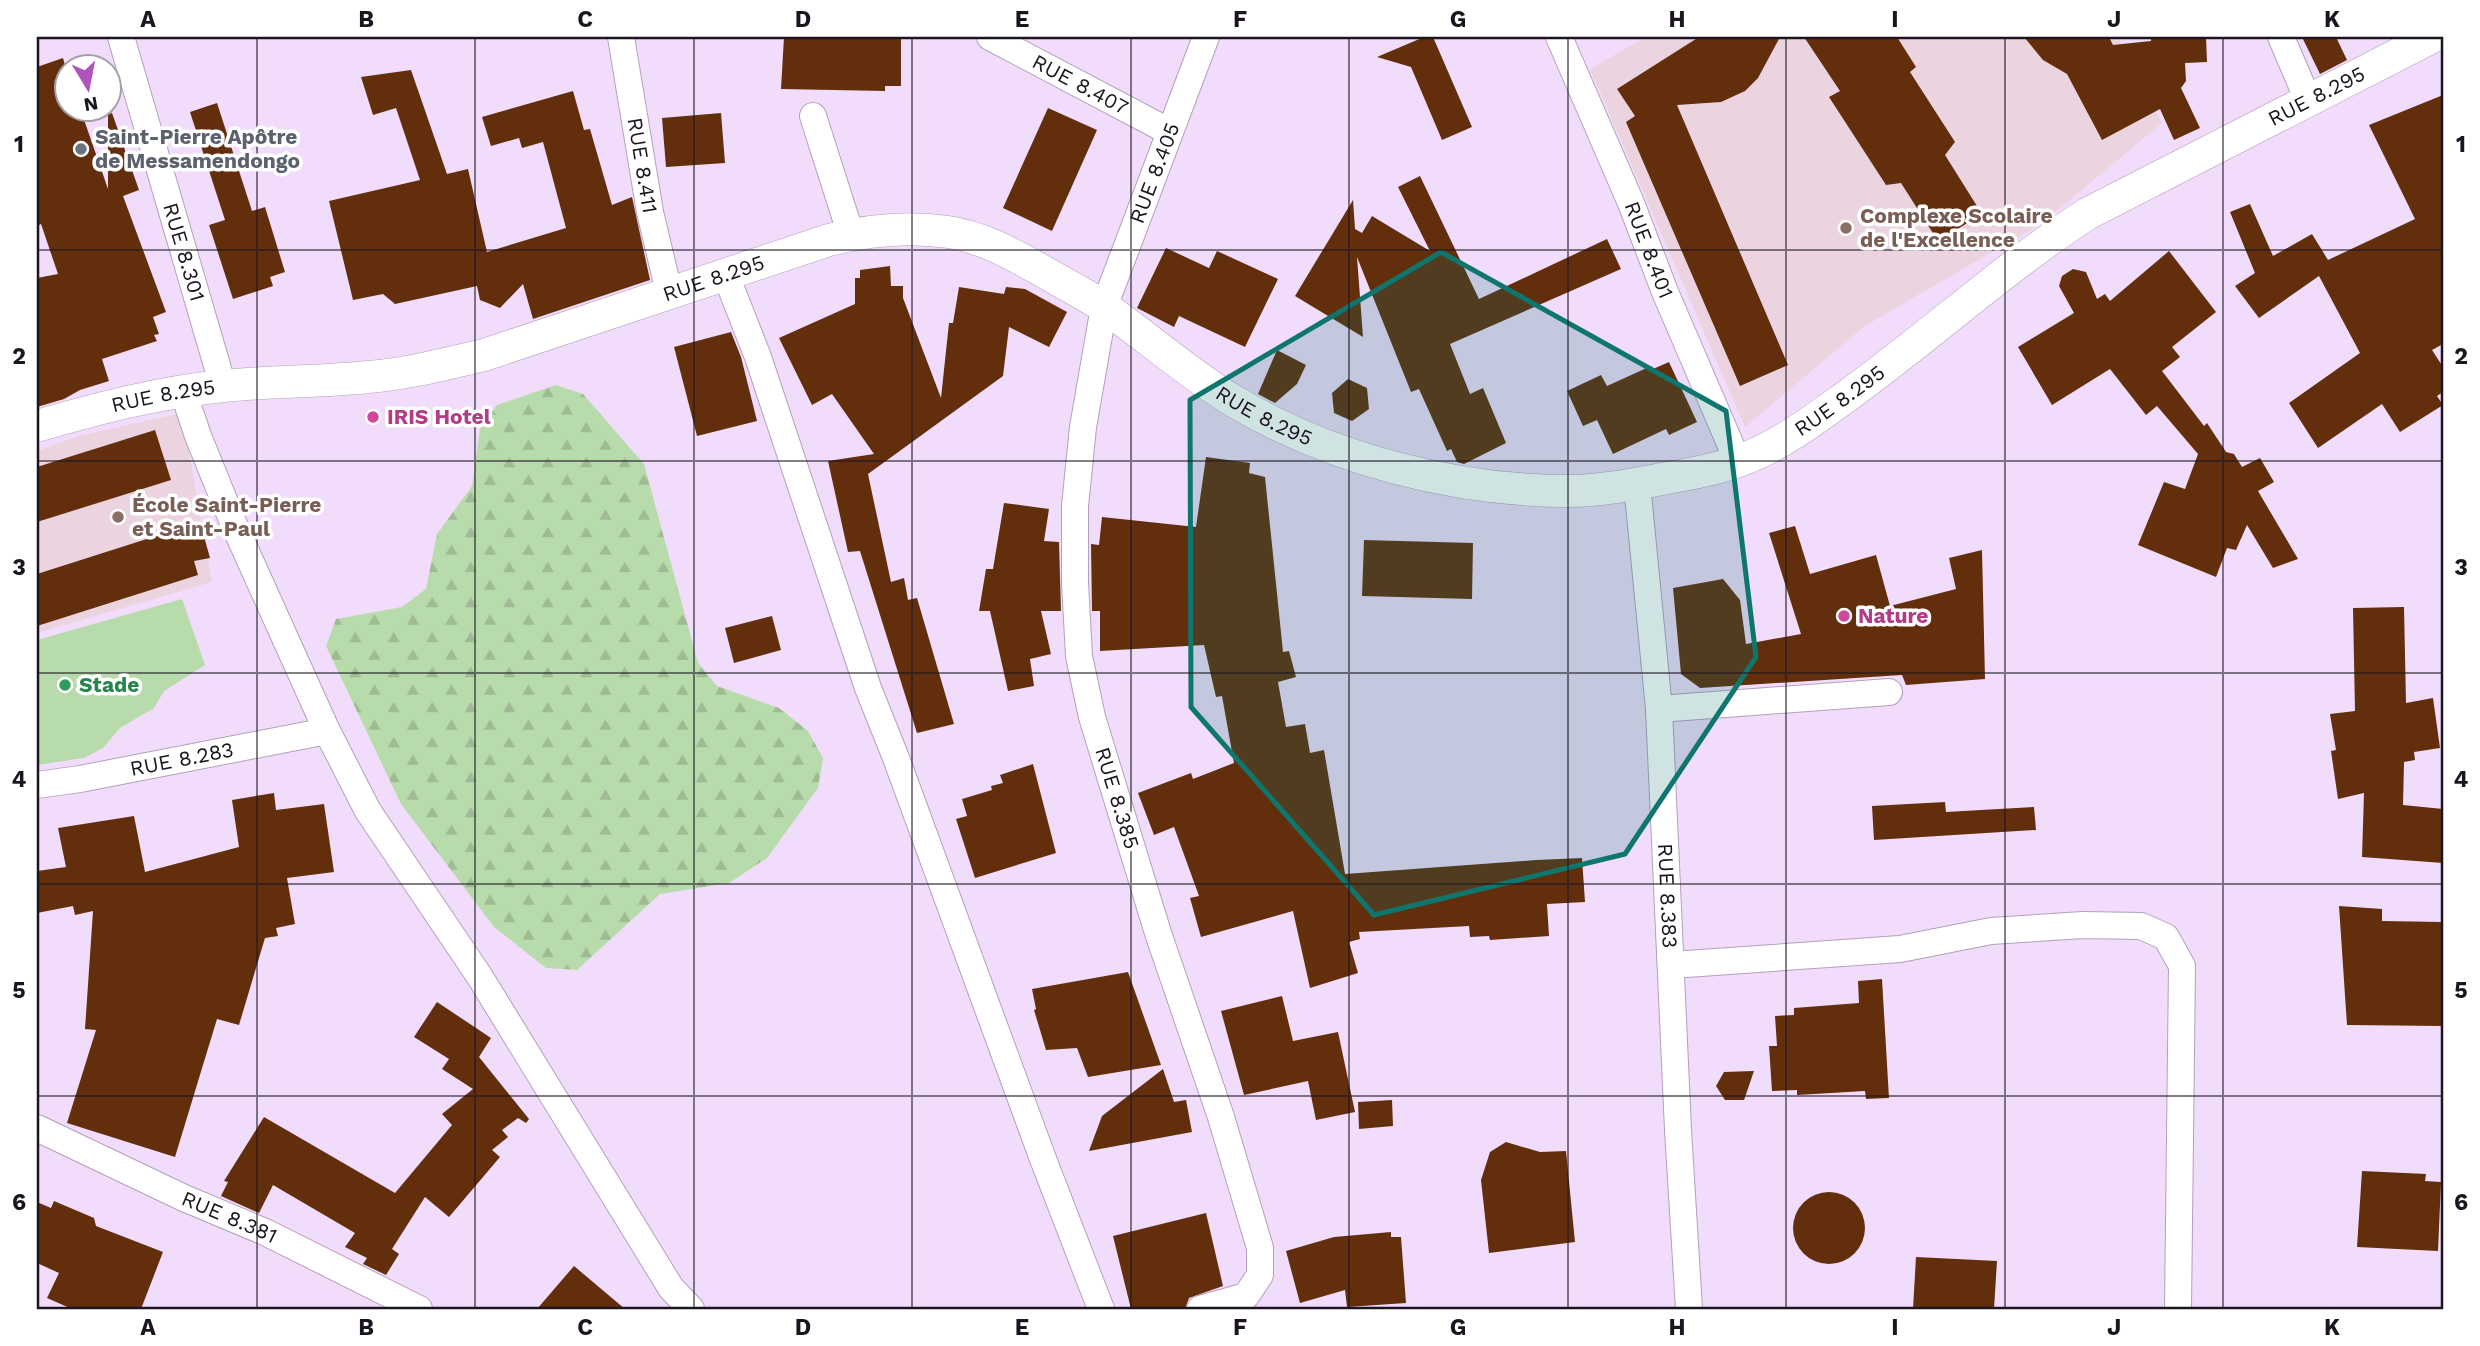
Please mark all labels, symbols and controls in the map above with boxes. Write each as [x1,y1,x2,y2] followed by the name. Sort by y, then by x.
[140,6,156,33] text: A
[358,6,374,33] text: B
[577,6,593,33] text: C
[795,6,811,33] text: D
[1015,6,1029,33] text: E
[1233,6,1247,33] text: F
[1450,6,1466,33] text: G
[1668,6,1686,33] text: H
[1891,6,1899,33] text: I
[2107,6,2121,33] text: J
[2324,6,2340,33] text: K
[1028,49,1133,120] street label: RUE 8.407
[52,52,122,122] north arrow
[2264,61,2369,131] street label: RUE 8.295
[82,92,100,117] text: N
[623,115,663,215] street label: RUE 8.411
[1124,119,1185,227] street label: RUE 8.405
[95,124,300,173] place label: Saint-Pierre Apôtre de Messamendongo
[14,131,24,158] text: 1
[2456,131,2466,158] text: 1
[73,141,89,157] marker: Saint-Pierre Apôtre de Messamendongo
[1619,198,1679,302] street label: RUE 8.401
[158,200,211,304] street label: RUE 8.301
[1860,203,2053,252] place label: Complexe Scolaire de l'Excellence
[1838,220,1854,236] marker: Complexe Scolaire de l'Excellence
[659,249,767,307] street label: RUE 8.295
[12,343,26,370] text: 2
[2454,343,2468,370] text: 2
[1790,359,1890,441] street label: RUE 8.295
[109,374,217,417] street label: RUE 8.295
[1211,380,1316,451] street label: RUE 8.295
[387,404,491,429] place label: IRIS Hotel
[365,409,381,425] marker: IRIS Hotel
[132,492,321,541] place label: École Saint-Pierre et Saint-Paul
[110,509,126,525] marker: École Saint-Pierre et Saint-Paul
[12,554,26,581] text: 3
[2454,554,2468,581] text: 3
[1858,603,1928,628] place label: Nature
[1836,608,1852,624] marker: Nature
[79,672,139,697] place label: Stade
[57,677,73,693] marker: Stade
[128,736,235,781] street label: RUE 8.283
[1090,744,1145,852] street label: RUE 8.385
[12,766,27,793] text: 4
[2454,766,2469,793] text: 4
[1653,843,1683,949] street label: RUE 8.383
[12,977,26,1004] text: 5
[2454,977,2468,1004] text: 5
[178,1185,282,1248] street label: RUE 8.381
[12,1189,26,1216] text: 6
[2454,1189,2468,1216] text: 6
[140,1314,156,1341] text: A
[358,1314,374,1341] text: B
[577,1314,593,1341] text: C
[795,1314,811,1341] text: D
[1015,1314,1029,1341] text: E
[1233,1314,1247,1341] text: F
[1450,1314,1466,1341] text: G
[1668,1314,1686,1341] text: H
[1891,1314,1899,1341] text: I
[2107,1314,2121,1341] text: J
[2324,1314,2340,1341] text: K

